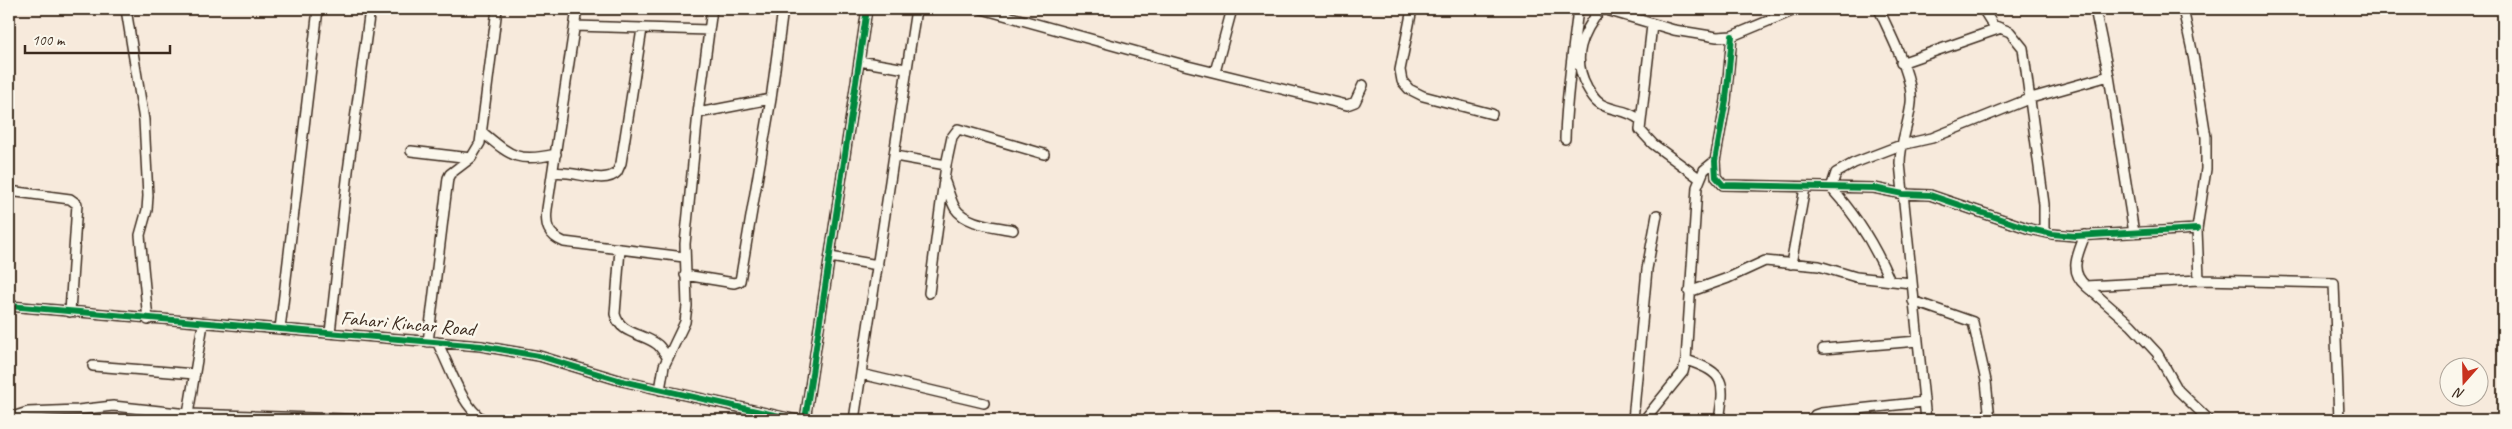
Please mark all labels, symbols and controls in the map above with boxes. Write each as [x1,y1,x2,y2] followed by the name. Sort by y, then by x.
[25,22,170,54] scale bar
[32,31,66,50] text: 100 m
[340,305,479,342] street label: Fahari Kincar Road
[2440,356,2490,406] north arrow
[2451,383,2467,403] text: N

